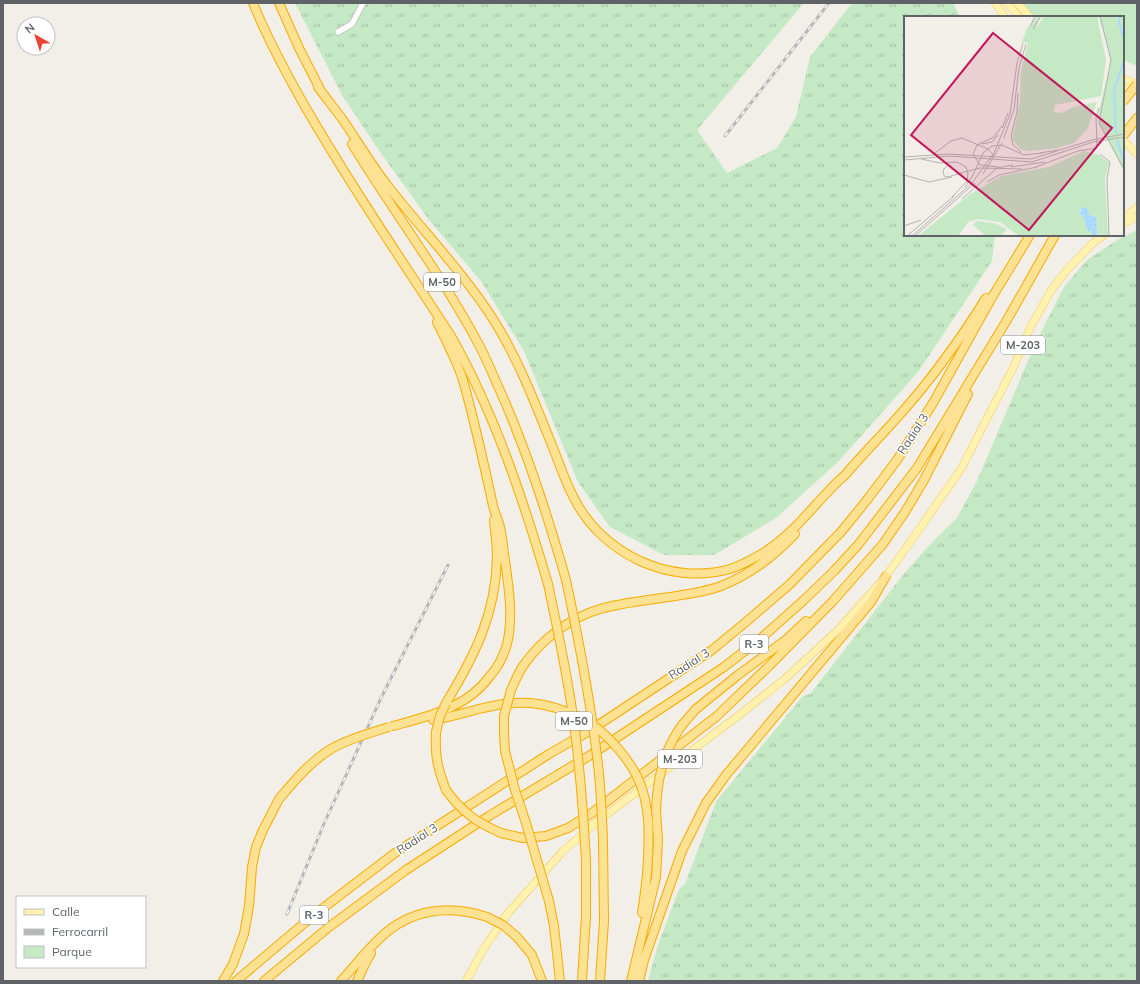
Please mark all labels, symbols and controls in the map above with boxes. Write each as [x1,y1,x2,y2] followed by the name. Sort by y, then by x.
[16,16,56,56] north arrow
[904,16,1124,236] inset map
[22,20,37,36] text: N
[424,273,460,291] road number: M-50
[1001,336,1045,354] road number: M-203
[894,410,931,457] street label: Radial 3
[740,635,768,653] road number: R-3
[665,645,712,682] street label: Radial 3
[556,712,592,730] road number: M-50
[658,750,702,768] road number: M-203
[393,820,440,857] street label: Radial 3
[16,896,146,968] legend
[52,904,79,919] text: Calle
[300,906,328,924] road number: R-3
[52,924,108,939] text: Ferrocarril
[52,944,92,959] text: Parque

